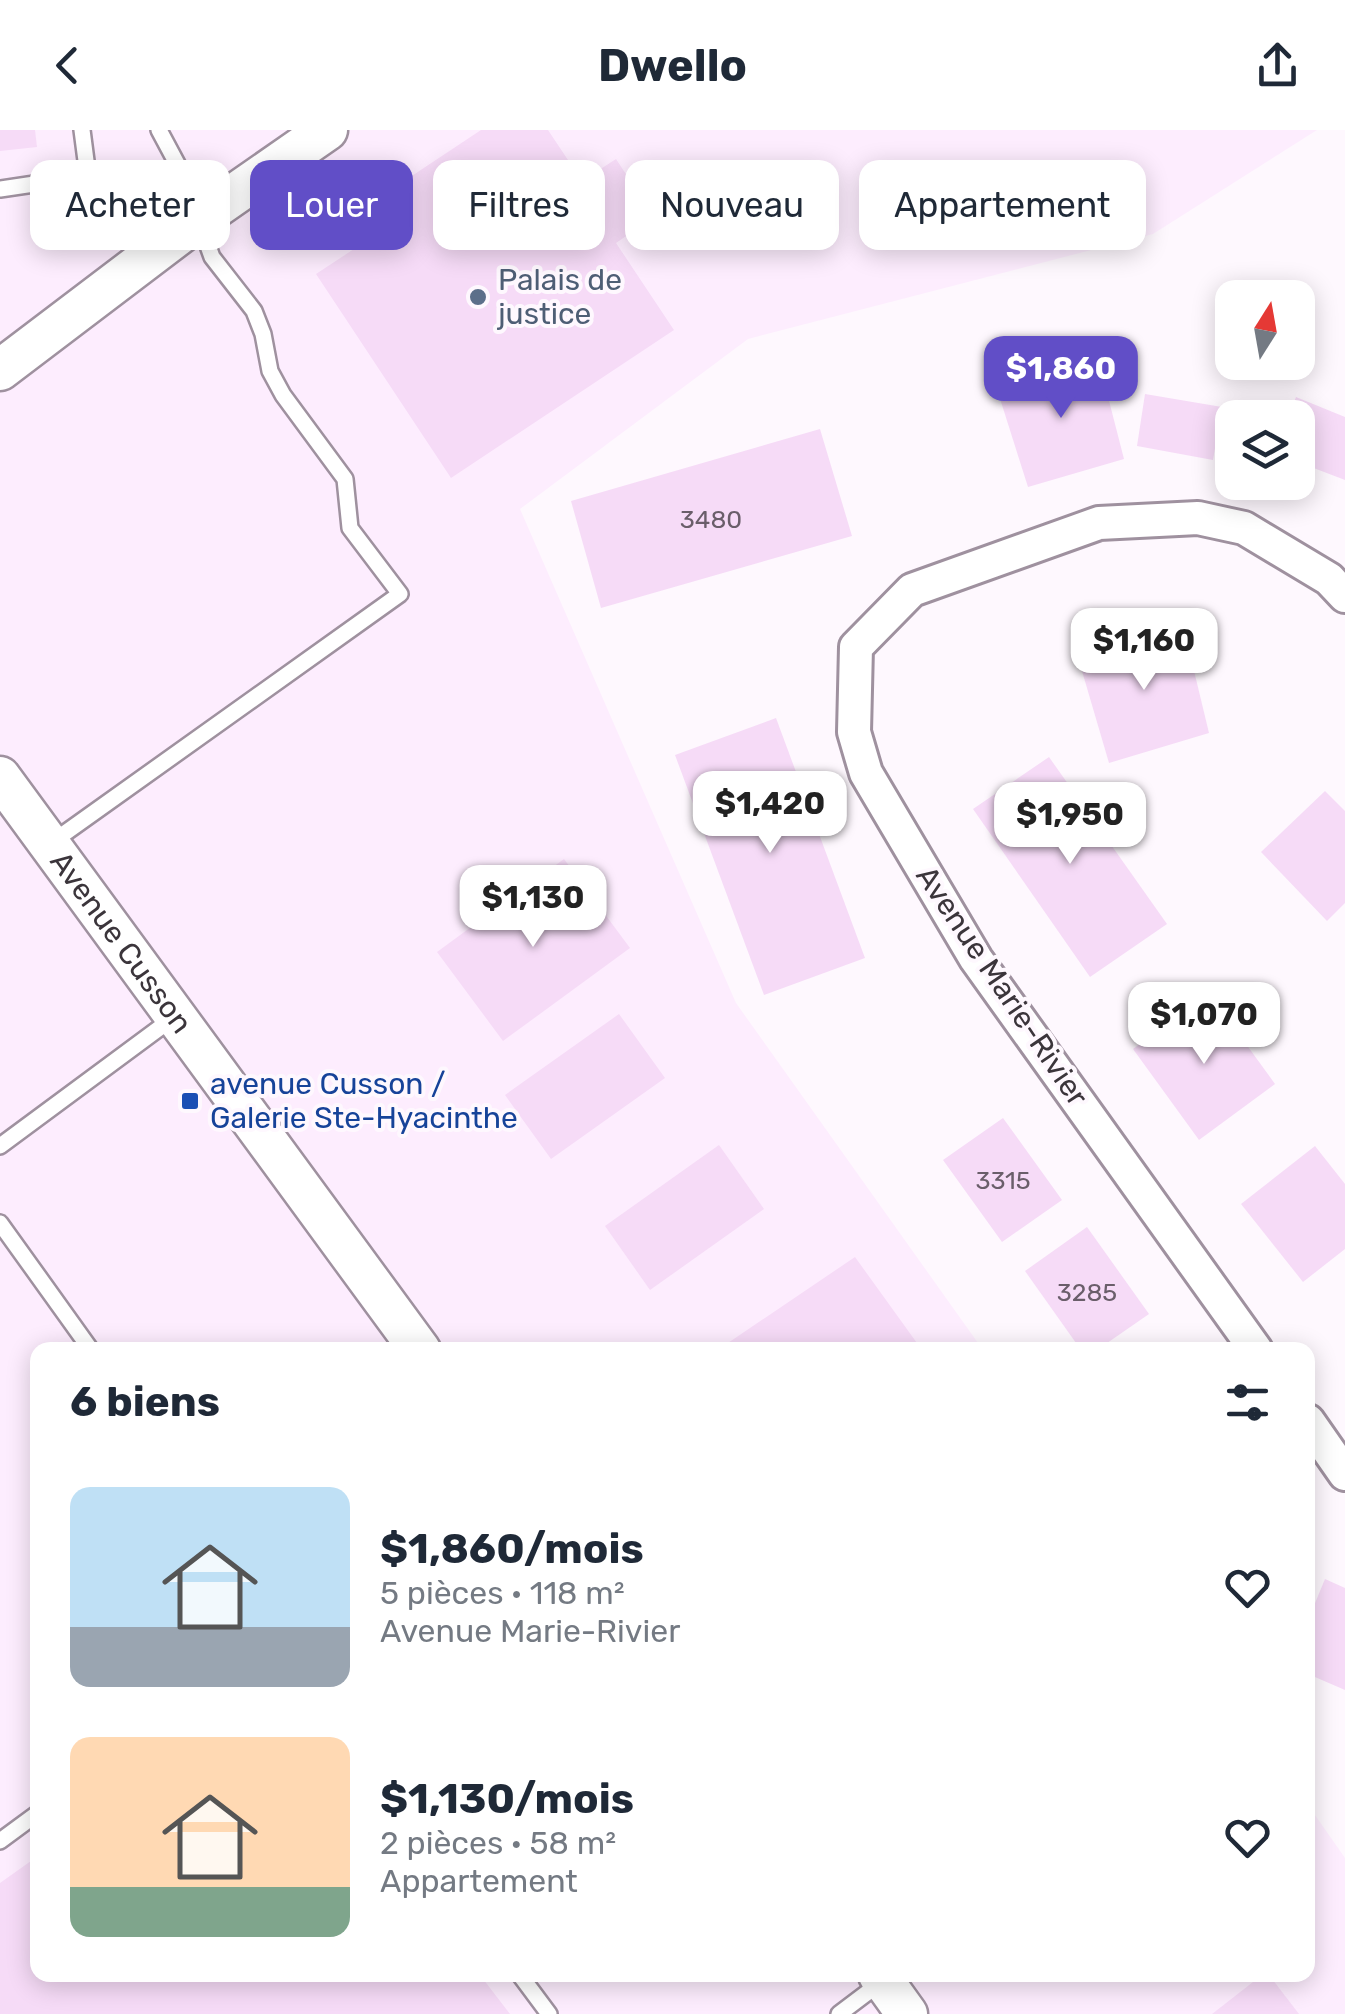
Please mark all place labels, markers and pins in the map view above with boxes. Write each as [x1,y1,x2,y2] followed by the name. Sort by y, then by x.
[496,262,622,332] place label: Palais de justice
[467,286,489,308] marker: Palais de justice
[980,336,1142,421] pin: $1,860
[1063,608,1225,693] pin: $1,160
[689,771,851,856] pin: $1,420
[989,782,1151,867] pin: $1,950
[452,865,614,950] pin: $1,130
[1123,982,1285,1067] pin: $1,070
[210,1066,518,1136] place label: avenue Cusson / Galerie Ste-Hyacinthe
[179,1090,201,1112] marker: avenue Cusson / Galerie Ste-Hyacinthe

